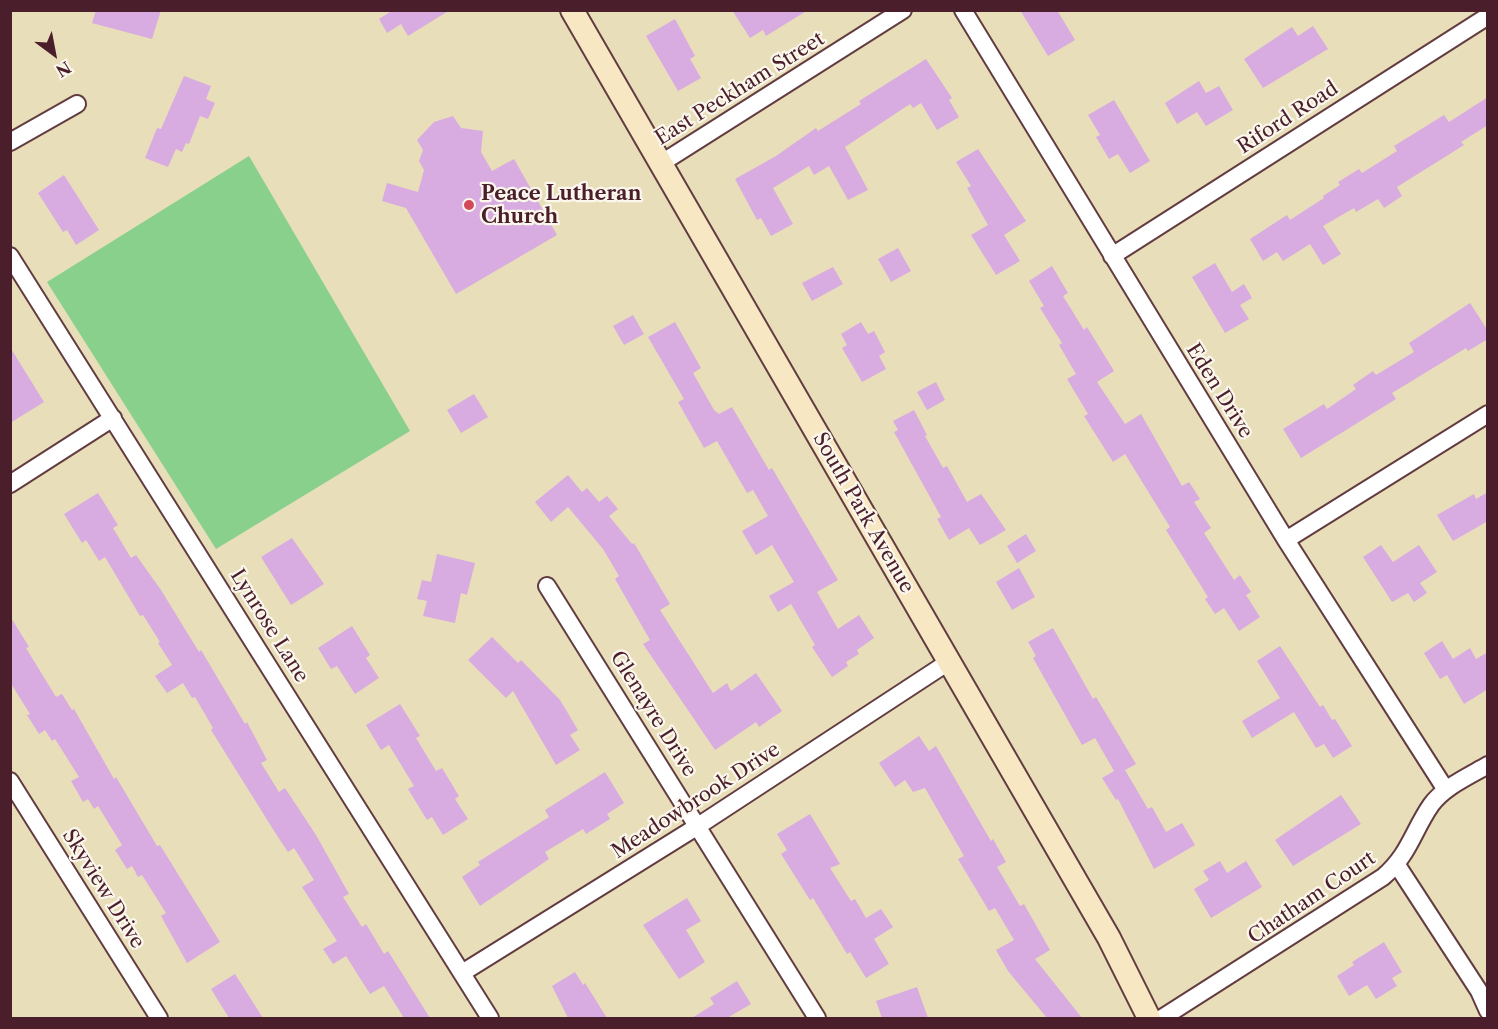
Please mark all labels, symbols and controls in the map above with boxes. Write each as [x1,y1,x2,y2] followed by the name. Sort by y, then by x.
[24,24,84,84] north arrow
[651,27,829,151] street label: East Peckham Street
[52,57,75,81] text: N
[1233,77,1343,159] street label: Riford Road
[481,182,641,229] place label: Peace Lutheran Church
[462,198,476,212] marker: Peace Lutheran Church
[1180,339,1258,443] street label: Eden Drive
[807,428,919,598] street label: South Park Avenue
[225,565,313,687] street label: Lynrose Lane
[605,647,701,781] street label: Glenayre Drive
[607,738,785,864] street label: Meadowbrook Drive
[57,825,149,953] street label: Skyview Drive
[1244,847,1380,949] street label: Chatham Court

